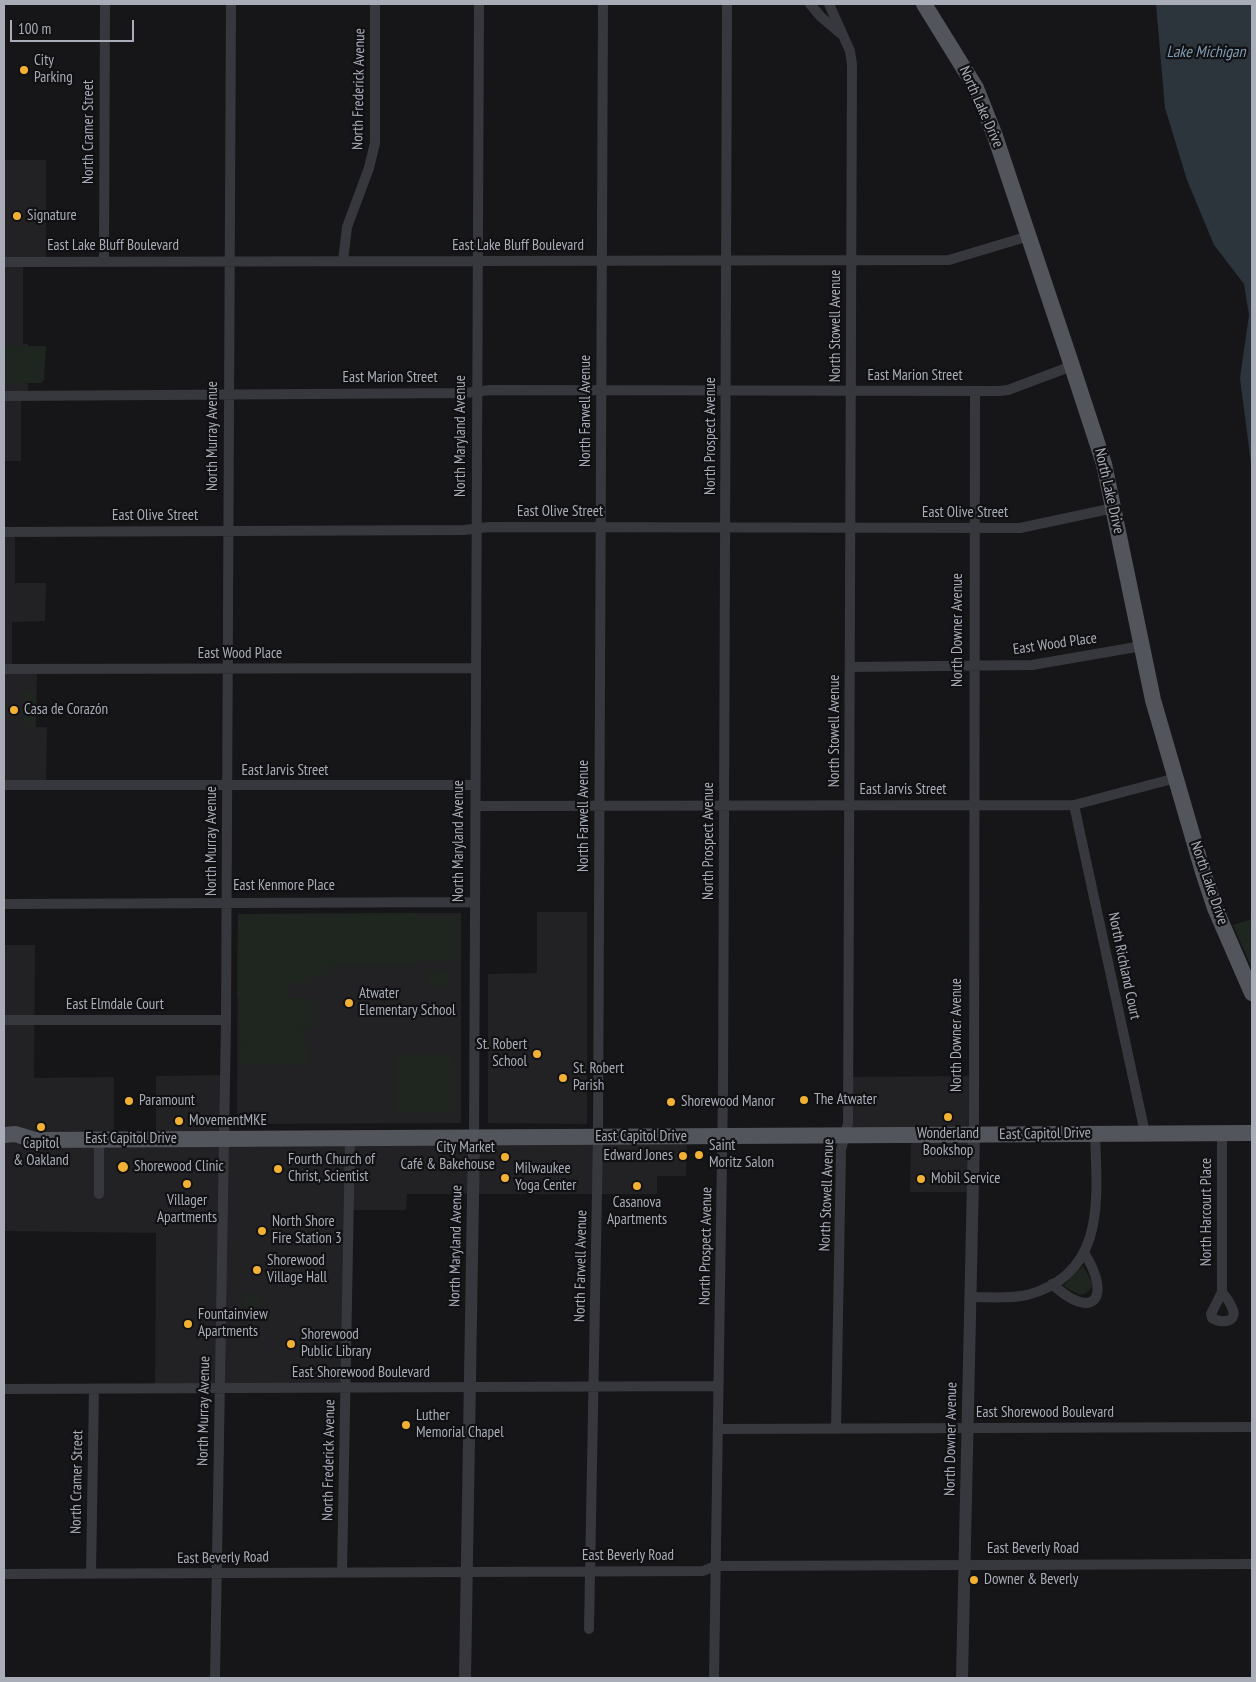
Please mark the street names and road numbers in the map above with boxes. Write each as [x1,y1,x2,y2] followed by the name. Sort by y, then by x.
[349,28,369,150] street label: North Frederick Avenue
[955,63,1007,151] street label: North Lake Drive
[80,80,98,184] street label: North Cramer Street
[47,237,179,255] street label: East Lake Bluff Boulevard
[452,237,584,255] street label: East Lake Bluff Boulevard
[827,270,845,382] street label: North Stowell Avenue
[577,355,595,467] street label: North Farwell Avenue
[867,367,963,385] street label: East Marion Street
[342,369,438,387] street label: East Marion Street
[452,375,470,497] street label: North Maryland Avenue
[702,377,720,495] street label: North Prospect Avenue
[204,381,222,491] street label: North Murray Avenue
[1090,446,1128,536] street label: North Lake Drive
[517,503,603,521] street label: East Olive Street
[922,504,1008,522] street label: East Olive Street
[112,507,198,525] street label: East Olive Street
[949,573,967,687] street label: North Downer Avenue
[1012,629,1098,659] street label: East Wood Place
[198,645,282,663] street label: East Wood Place
[826,675,844,787] street label: North Stowell Avenue
[575,760,593,872] street label: North Farwell Avenue
[242,762,328,780] street label: East Jarvis Street
[450,780,468,902] street label: North Maryland Avenue
[860,781,946,799] street label: East Jarvis Street
[700,782,718,900] street label: North Prospect Avenue
[203,786,221,896] street label: North Murray Avenue
[1186,839,1232,927] street label: North Lake Drive
[233,877,335,895] street label: East Kenmore Place
[1104,911,1144,1021] street label: North Richland Court
[948,978,966,1092] street label: North Downer Avenue
[66,996,164,1014] street label: East Elmdale Court
[999,1124,1091,1144] street label: East Capitol Drive
[595,1128,687,1146] street label: East Capitol Drive
[85,1130,177,1148] street label: East Capitol Drive
[816,1138,838,1252] street label: North Stowell Avenue
[1198,1158,1216,1266] street label: North Harcourt Place
[446,1185,466,1307] street label: North Maryland Avenue
[696,1187,716,1305] street label: North Prospect Avenue
[571,1210,591,1322] street label: North Farwell Avenue
[194,1356,214,1466] street label: North Murray Avenue
[292,1364,430,1382] street label: East Shorewood Boulevard
[941,1382,961,1496] street label: North Downer Avenue
[319,1399,339,1521] street label: North Frederick Avenue
[976,1404,1114,1422] street label: East Shorewood Boulevard
[67,1430,87,1534] street label: North Cramer Street
[987,1540,1079,1558] street label: East Beverly Road
[582,1547,674,1565] street label: East Beverly Road
[177,1548,269,1568] street label: East Beverly Road

